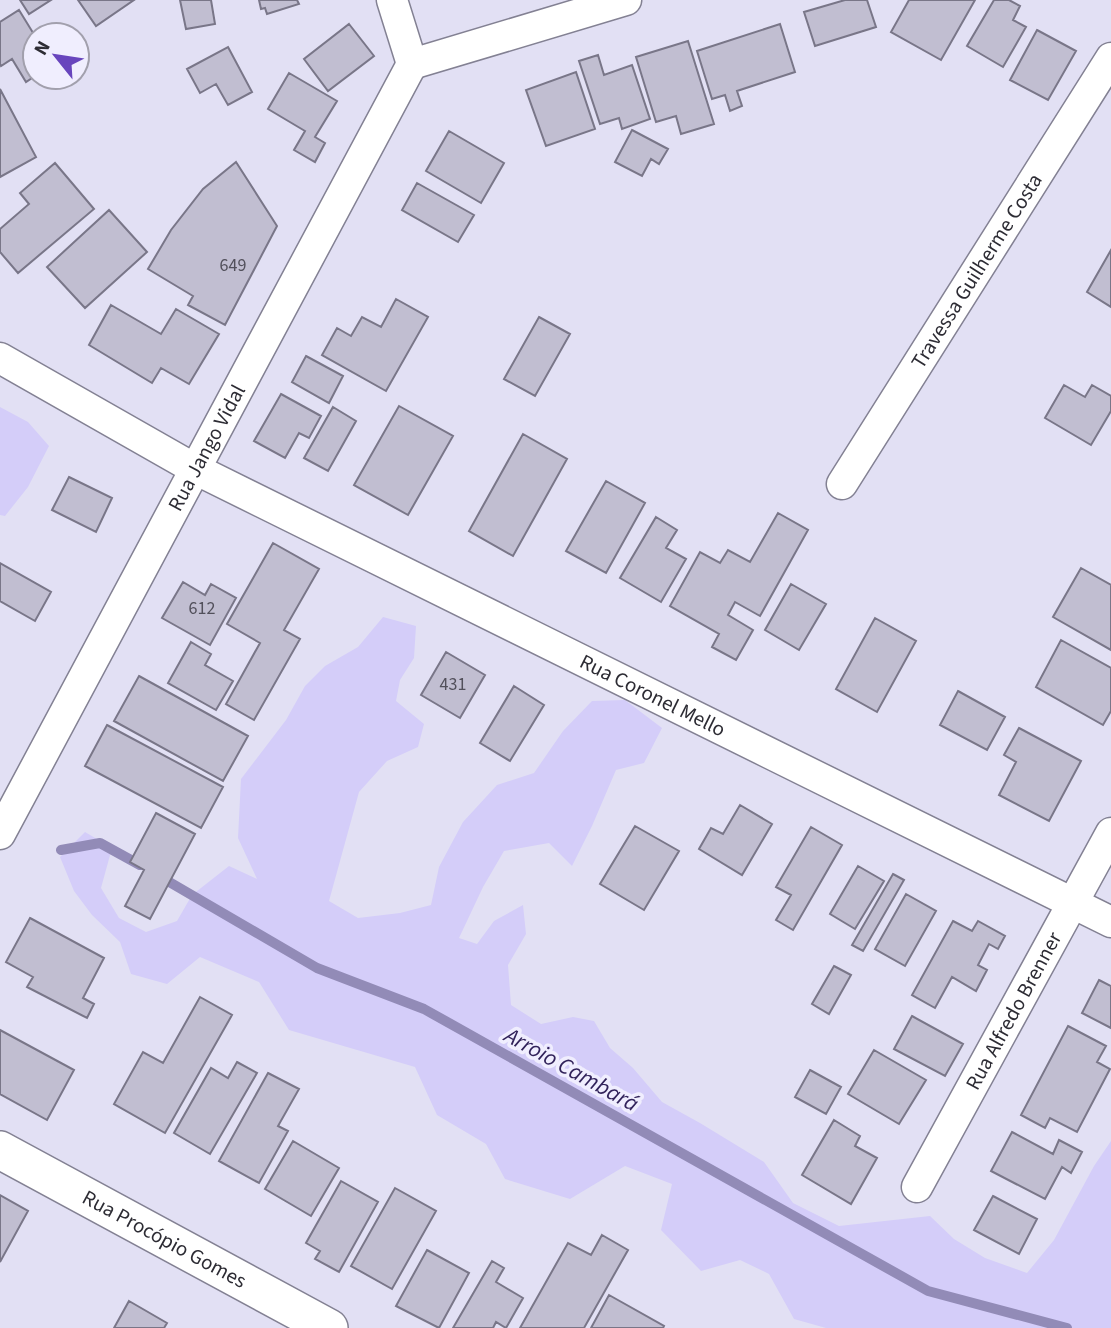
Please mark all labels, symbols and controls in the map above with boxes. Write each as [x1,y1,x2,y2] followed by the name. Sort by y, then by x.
[21,21,91,91] north arrow
[28,36,57,60] text: N
[904,168,1049,374] street label: Travessa Guilherme Costa
[220,253,246,278] house number: 649
[160,379,253,517] street label: Rua Jango Vidal
[189,596,215,621] house number: 612
[575,647,731,744] street label: Rua Coronel Mello
[440,672,466,697] house number: 431
[958,926,1069,1095] street label: Rua Alfredo Brenner
[497,1018,645,1120] water label: Arroio Cambará
[77,1182,252,1296] street label: Rua Procópio Gomes

